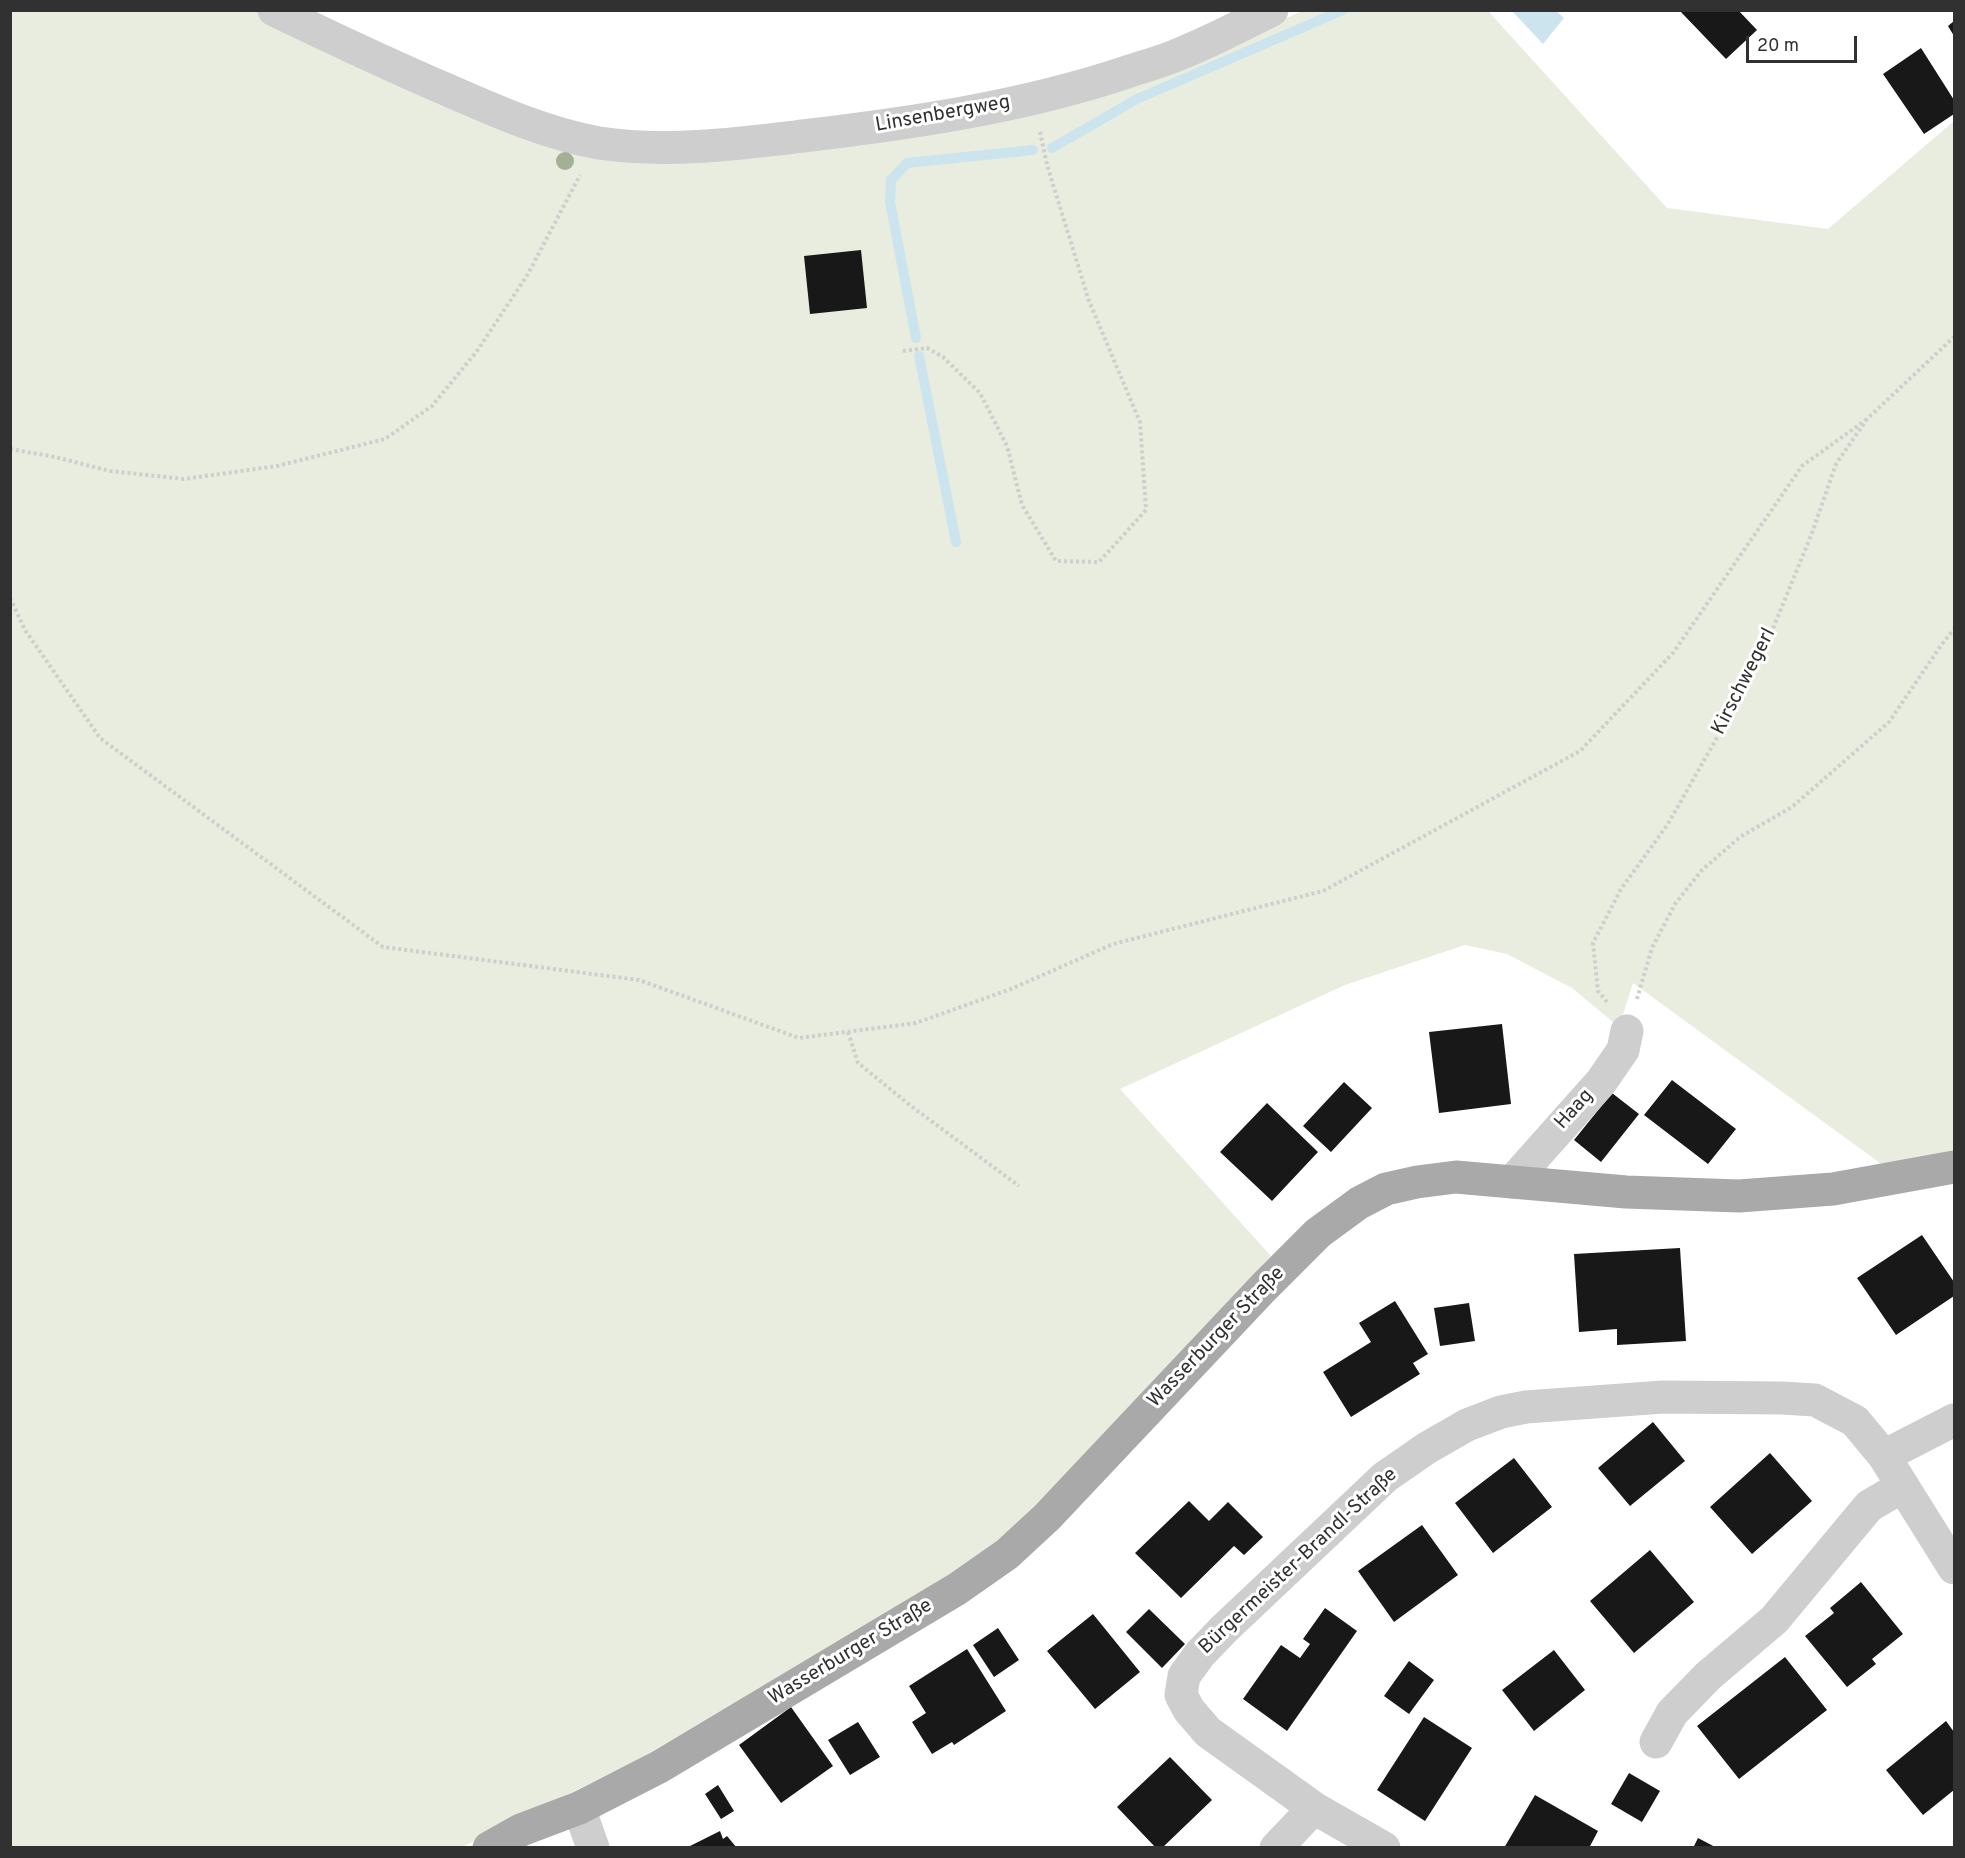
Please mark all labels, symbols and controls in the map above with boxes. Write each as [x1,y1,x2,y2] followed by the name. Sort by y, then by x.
[1749,24,1860,62] scale bar
[1757,35,1799,58] text: 20 m
[874,91,1012,139] street label: Linsenbergweg
[1708,625,1782,739] street label: Kirschwegerl
[1551,1085,1599,1135] street label: Haag
[1143,1262,1291,1414] street label: Wasserburger Straße
[1195,1464,1403,1660] street label: Bürgermeister-Brandl-Straße
[765,1595,937,1711] street label: Wasserburger Straße

